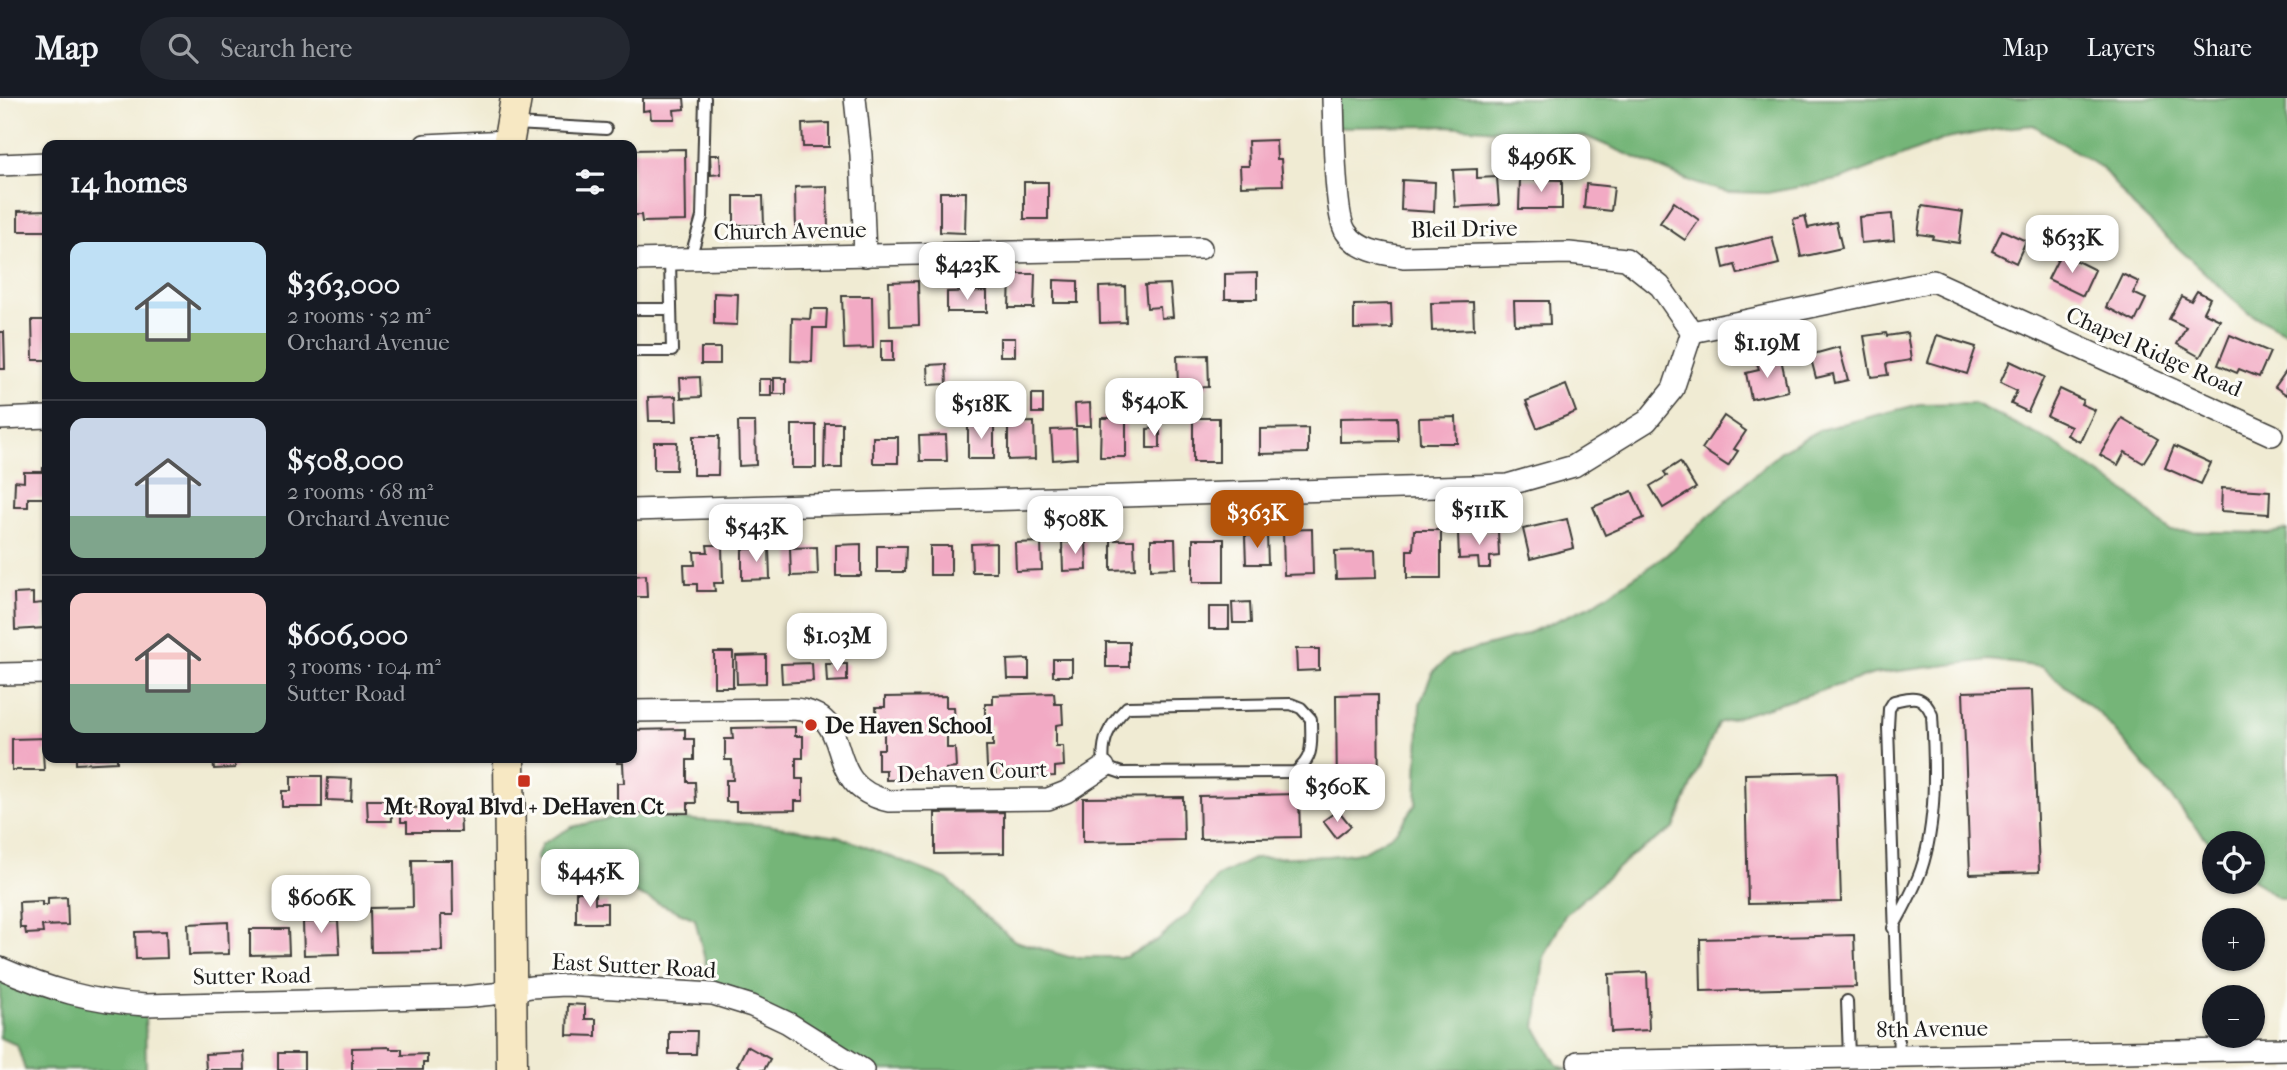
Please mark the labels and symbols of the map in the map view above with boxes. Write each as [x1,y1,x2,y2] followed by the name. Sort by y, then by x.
[1492,134,1590,194] pin: $496K
[1410,215,1518,243] street label: Bleil Drive
[713,216,867,246] street label: Church Avenue
[2023,216,2121,275] pin: $633K
[918,242,1016,302] pin: $423K
[2062,301,2247,403] street label: Chapel Ridge Road
[1710,320,1824,380] pin: $1.19M
[1105,378,1203,438] pin: $540K
[932,382,1030,441] pin: $518K
[1430,488,1528,547] pin: $511K
[1208,490,1306,550] pin: $363K
[1026,496,1124,556] pin: $508K
[707,504,805,564] pin: $543K
[780,614,894,673] pin: $1.03M
[825,712,993,739] place label: De Haven School
[803,717,819,733] marker: De Haven School
[896,756,1048,788] street label: Dehaven Court
[1288,764,1386,824] pin: $360K
[516,773,532,789] marker: Mt Royal Blvd + DeHaven Ct
[384,793,665,820] place label: Mt Royal Blvd + DeHaven Ct
[541,850,639,909] pin: $445K
[272,876,370,935] pin: $606K
[551,948,717,984] street label: East Sutter Road
[193,961,312,991] street label: Sutter Road
[1876,1015,1988,1043] street label: 8th Avenue

